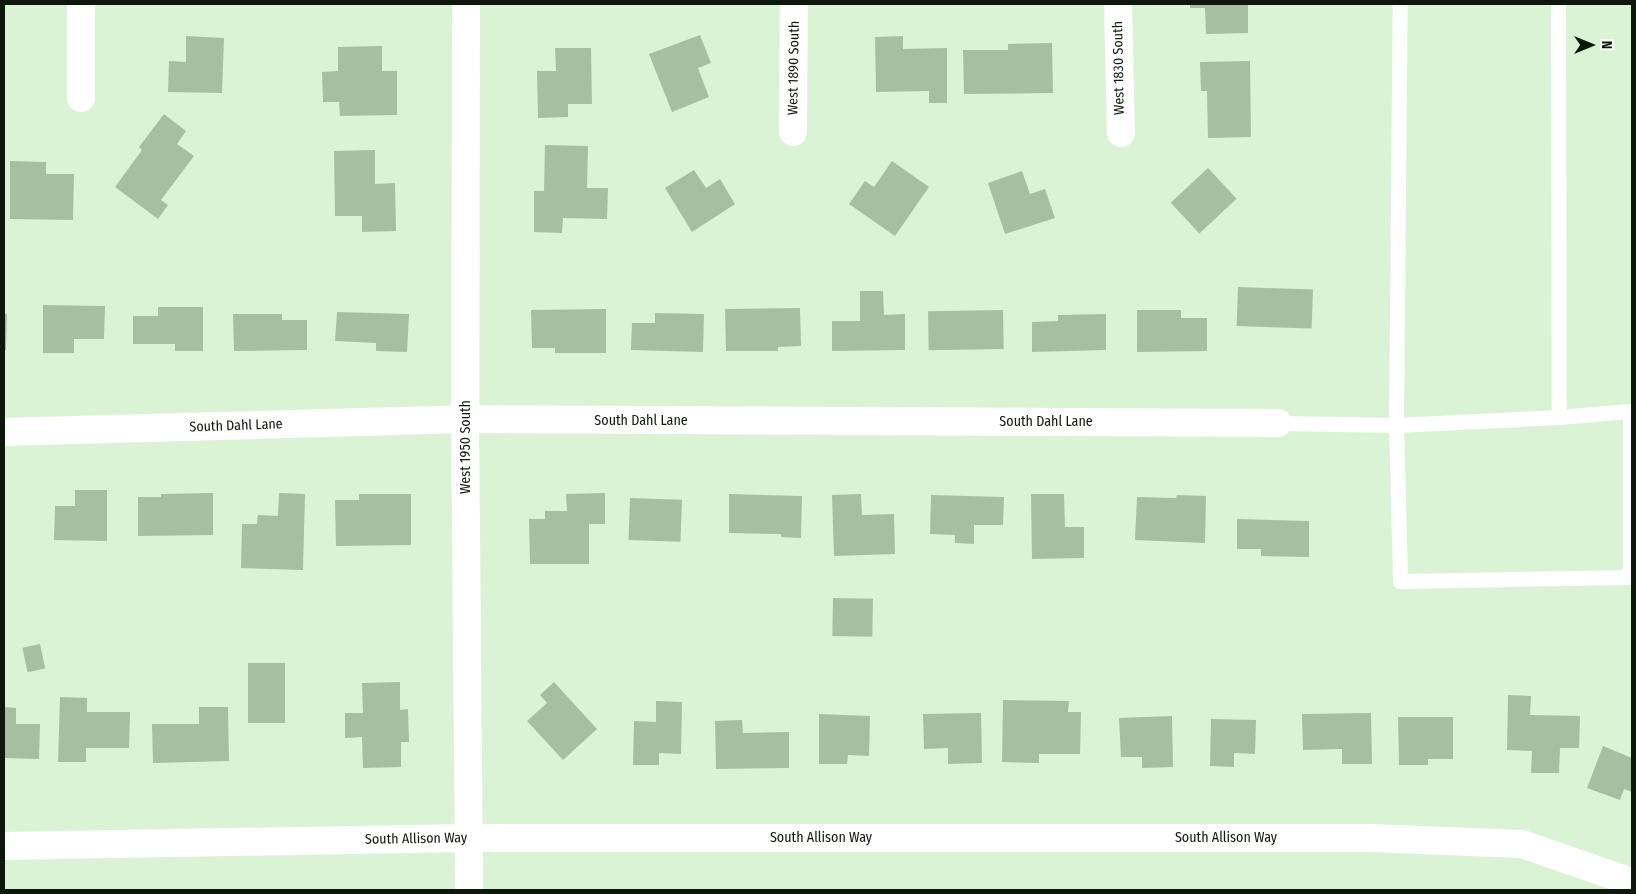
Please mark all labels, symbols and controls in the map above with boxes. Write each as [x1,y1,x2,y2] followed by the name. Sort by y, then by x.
[1566,20,1616,70] north arrow
[785,21,803,115] street label: West 1890 South
[1110,21,1128,115] street label: West 1830 South
[1598,41,1615,49] text: N
[458,400,474,494] street label: West 1950 South
[594,413,688,429] street label: South Dahl Lane
[999,414,1093,430] street label: South Dahl Lane
[189,416,283,436] street label: South Dahl Lane
[365,830,467,848] street label: South Allison Way
[770,830,872,846] street label: South Allison Way
[1175,830,1277,846] street label: South Allison Way

